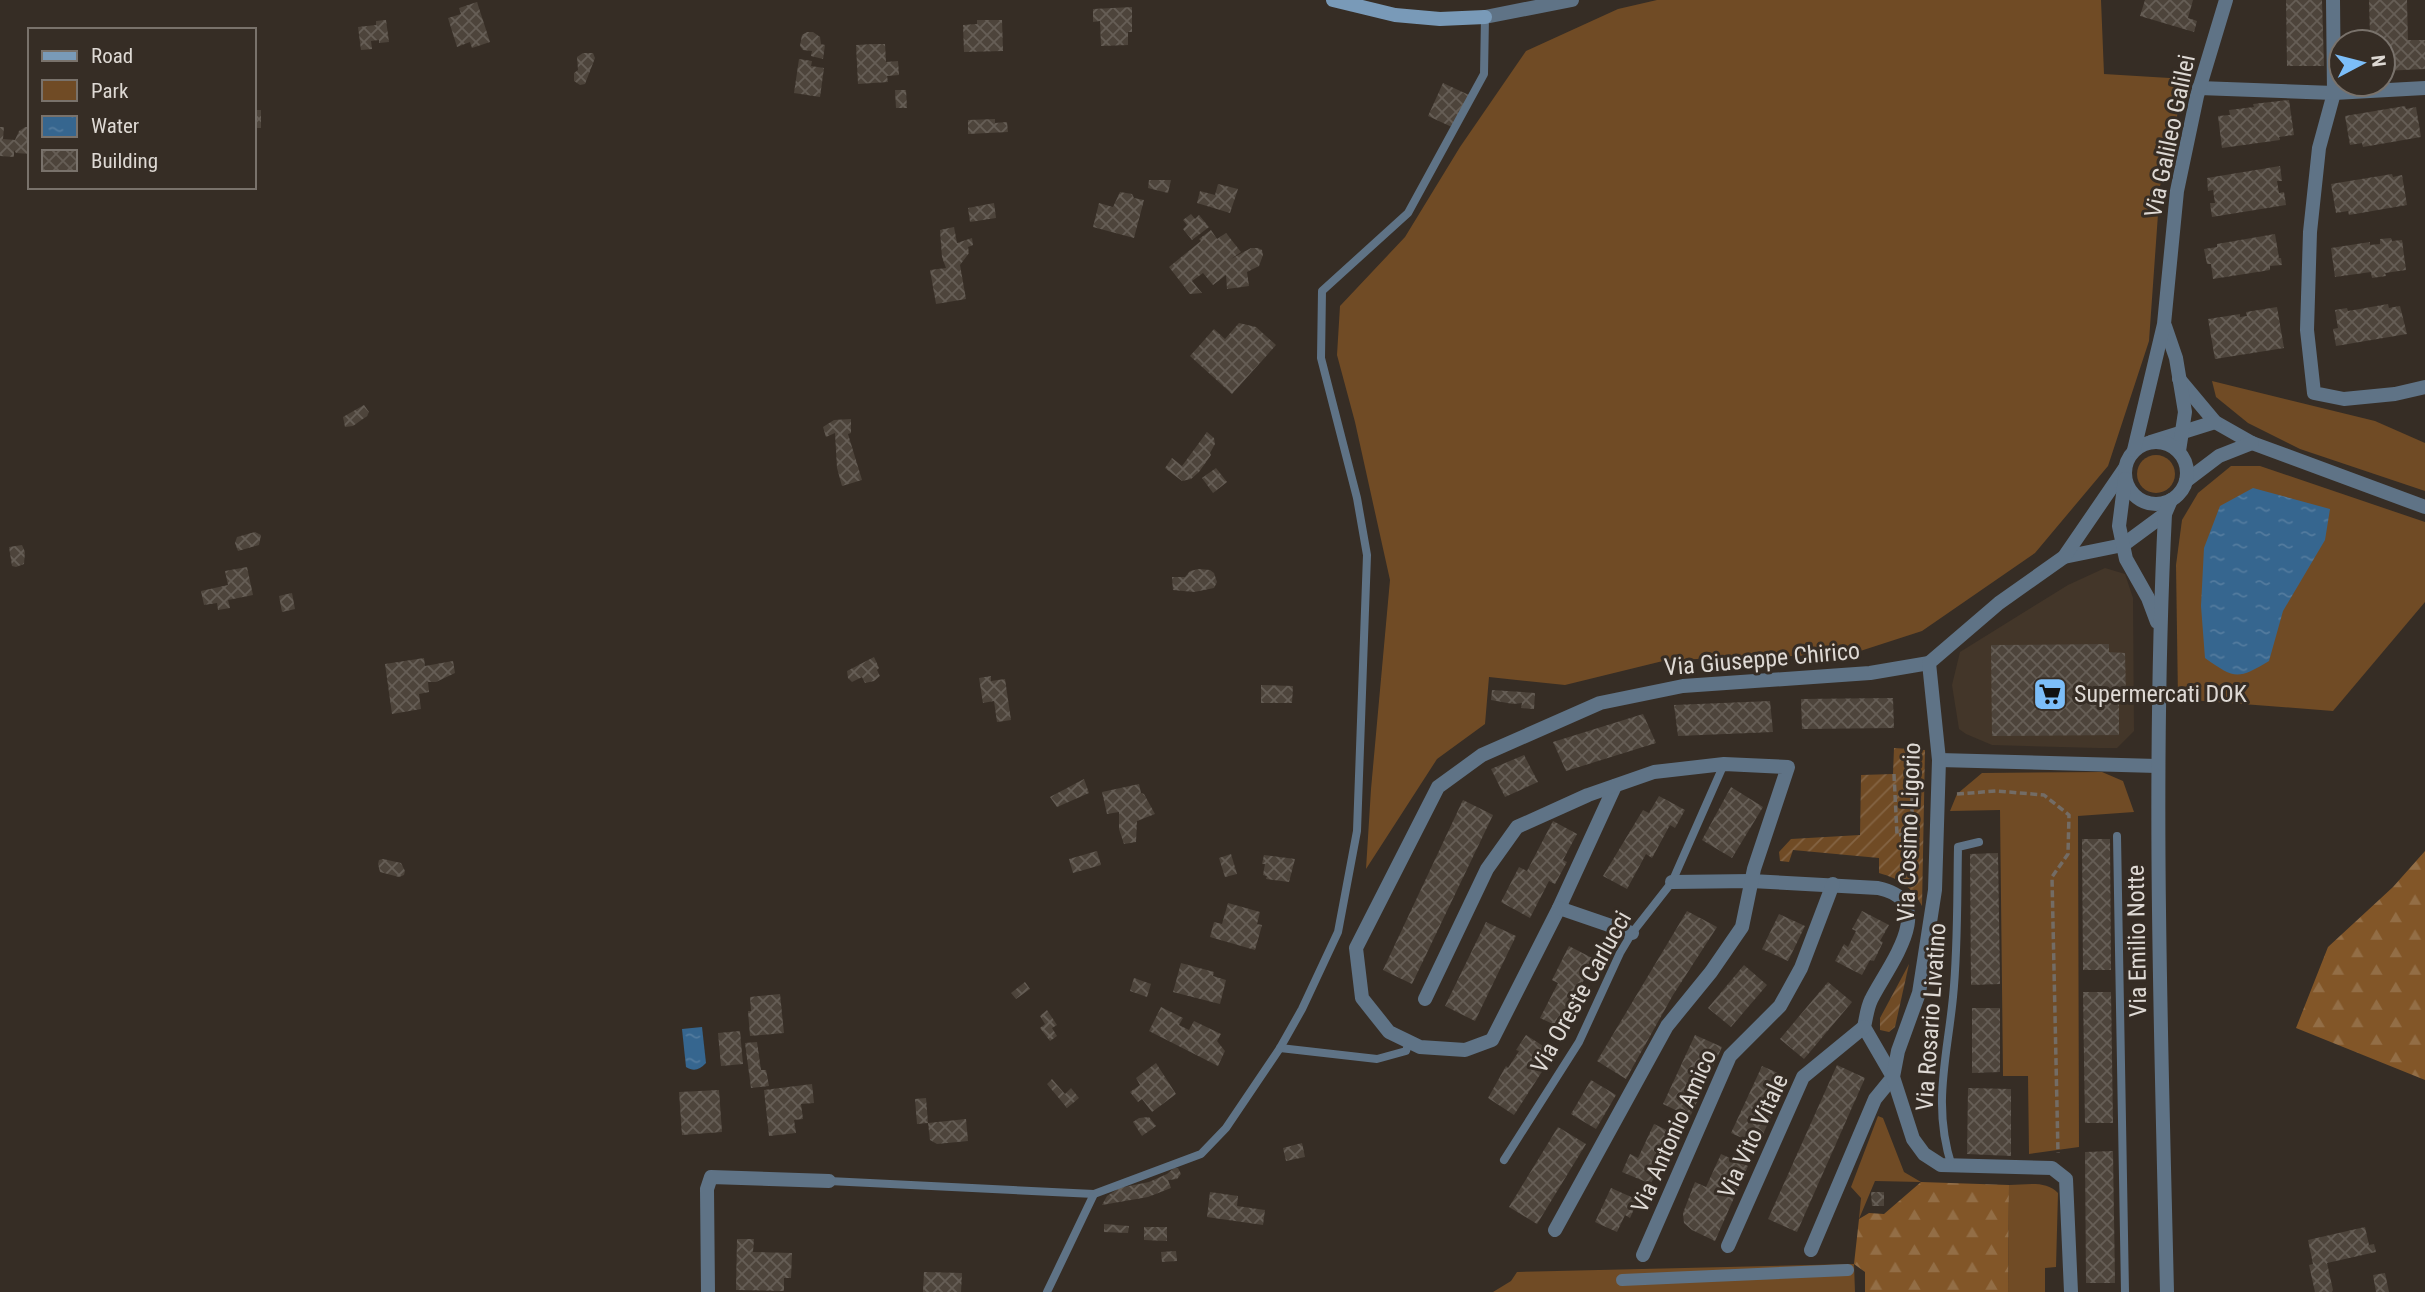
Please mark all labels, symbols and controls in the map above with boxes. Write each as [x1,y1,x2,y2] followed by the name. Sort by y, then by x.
[28,28,256,189] legend
[2327,28,2397,98] north arrow
[91,44,133,68] text: Road
[2139,52,2201,220] street label: Via Galileo Galilei
[2366,54,2391,68] text: N
[91,79,129,103] text: Park
[91,114,139,138] text: Water
[91,149,158,173] text: Building
[1663,636,1861,682] street label: Via Giuseppe Chirico
[2031,675,2069,713] supermarket icon: Supermercati DOK
[2074,680,2247,708] place label: Supermercati DOK
[1892,742,1926,922] street label: Via Cosimo Ligorio
[2122,865,2152,1017] street label: Via Emilio Notte
[1525,906,1637,1078] street label: Via Oreste Carlucci
[1910,922,1952,1112] street label: Via Rosario Livatino
[1626,1045,1722,1217] street label: Via Antonio Amico
[1712,1070,1794,1202] street label: Via Vito Vitale

